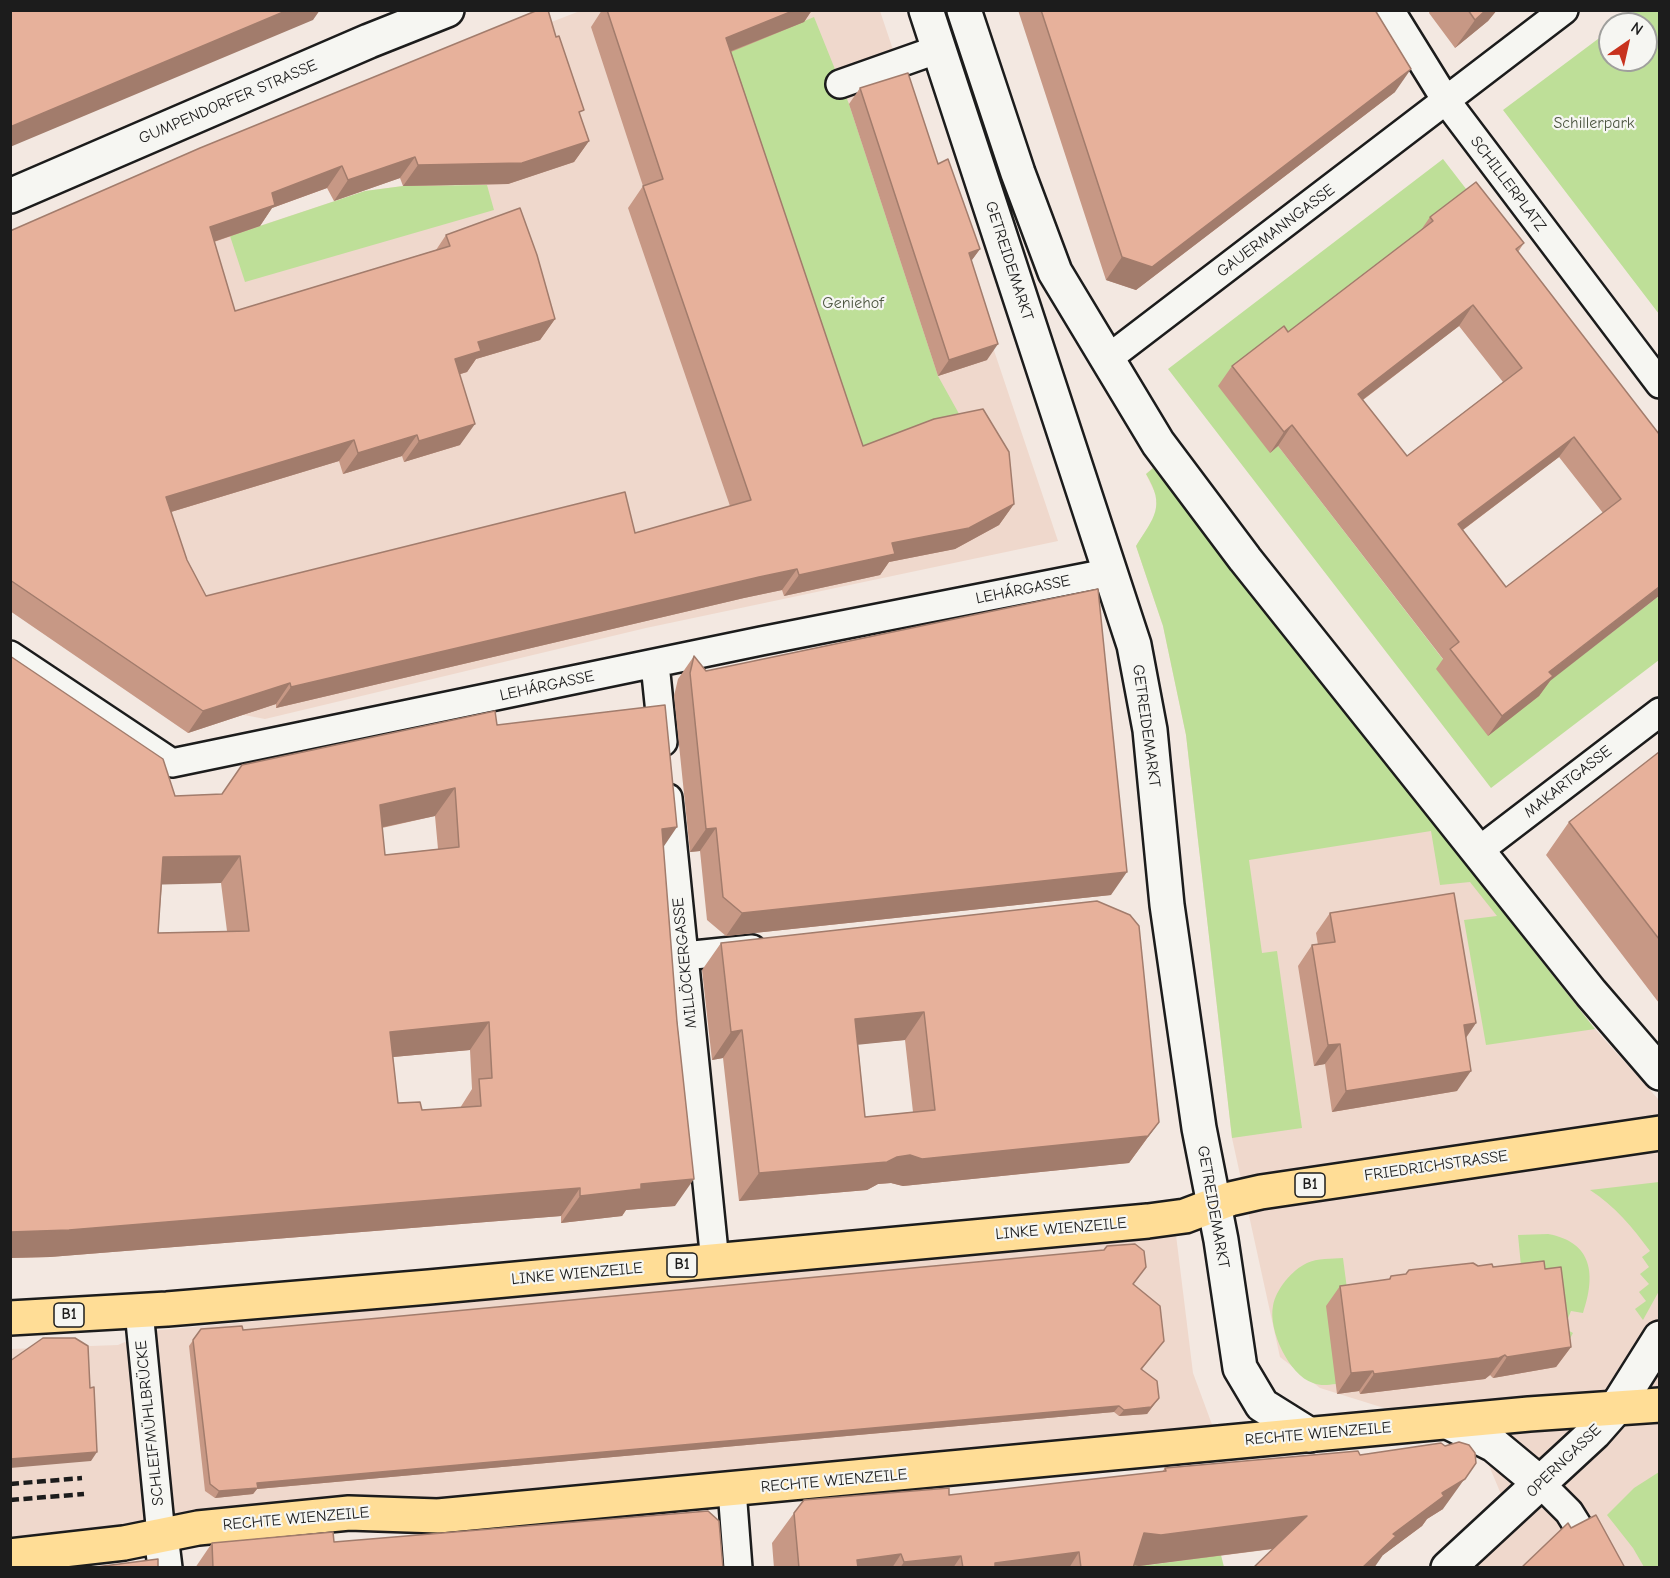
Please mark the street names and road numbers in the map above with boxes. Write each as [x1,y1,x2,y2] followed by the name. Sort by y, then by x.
[136,56,320,148] street label: GUMPENDORFER STRASSE
[1466,133,1550,235] street label: SCHILLERPLATZ
[1213,180,1339,282] street label: GAUERMANNGASSE
[981,199,1037,323] street label: GETREIDEMARKT
[974,571,1072,609] street label: LEHÁRGASSE
[1128,663,1164,789] street label: GETREIDEMARKT
[498,667,596,705] street label: LEHÁRGASSE
[1520,742,1616,822] street label: MAKARTGASSE
[669,897,701,1029] street label: MILLÖCKERGASSE
[1193,1144,1233,1270] street label: GETREIDEMARKT
[1363,1146,1509,1186] street label: FRIEDRICHSTRASSE
[1295,1173,1325,1197] road number: B1
[994,1214,1128,1244] street label: LINKE WIENZEILE
[667,1253,697,1277] road number: B1
[510,1259,644,1289] street label: LINKE WIENZEILE
[54,1303,84,1327] road number: B1
[132,1339,168,1507] street label: SCHLEIFMÜHLBRÜCKE
[1244,1418,1392,1450] street label: RECHTE WIENZEILE
[1522,1420,1606,1502] street label: OPERNGASSE
[760,1465,908,1497] street label: RECHTE WIENZEILE
[222,1503,370,1535] street label: RECHTE WIENZEILE

